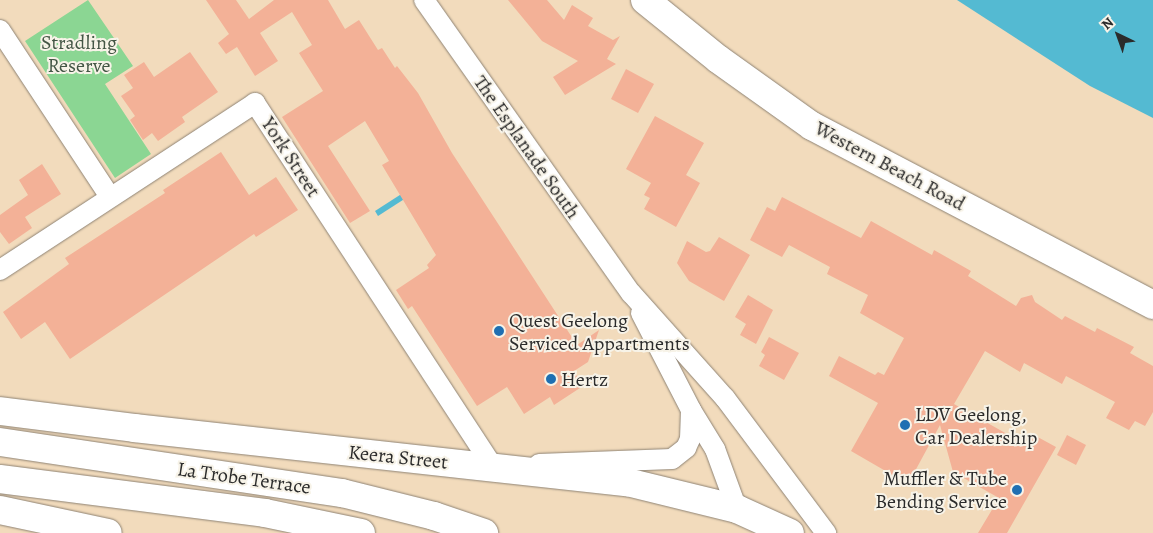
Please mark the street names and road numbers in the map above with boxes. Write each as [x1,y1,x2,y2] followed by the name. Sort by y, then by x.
[469,71,585,223] street label: The Esplanade South
[256,112,326,202] street label: York Street
[811,116,969,216] street label: Western Beach Road
[347,440,449,474] street label: Keera Street
[176,457,312,499] street label: La Trobe Terrace

